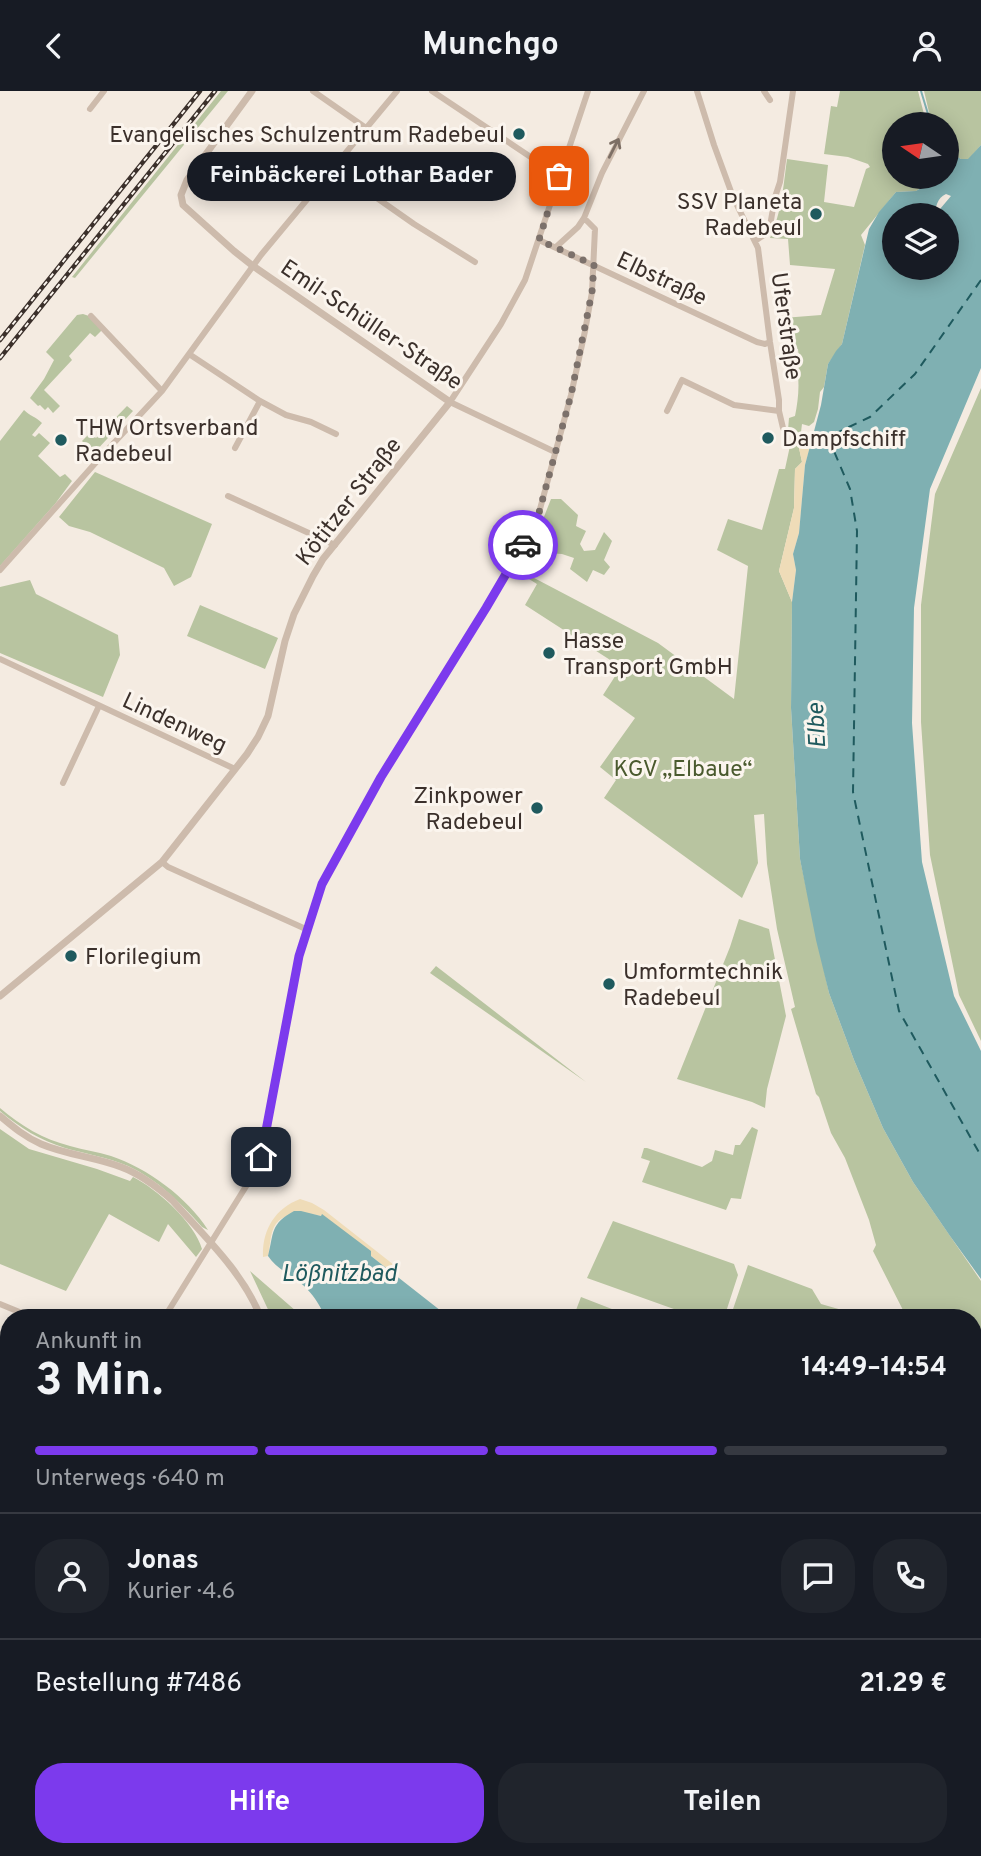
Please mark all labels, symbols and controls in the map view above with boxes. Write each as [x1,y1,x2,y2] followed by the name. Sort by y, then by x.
[422,26,559,66] text: Munchgo
[35,27,73,65] icon: back
[908,27,946,65] icon: person
[882,112,959,189] north arrow
[882,112,959,280] map controls
[109,122,505,151] place label: Evangelisches Schulzentrum Radebeul
[511,126,527,142] marker: Evangelisches Schulzentrum Radebeul
[608,138,622,158] one-way arrow
[529,146,589,206] pin
[188,151,517,201] callout: Feinbäckerei Lothar Bader
[540,157,578,195] icon: bag
[210,162,493,191] text: Feinbäckerei Lothar Bader
[677,189,802,244] place label: SSV Planeta Radebeul
[882,203,959,280] button: layers
[808,206,824,222] marker: SSV Planeta Radebeul
[611,247,711,314] street label: Elbstraße
[274,254,467,398] street label: Emil-Schüller-Straße
[763,271,806,382] street label: Uferstraße
[75,415,258,470] place label: THW Ortsverband Radebeul
[782,426,906,455] place label: Dampfschiff
[760,430,776,446] marker: Dampfschiff
[53,432,69,448] marker: THW Ortsverband Radebeul
[291,433,409,573] street label: Kötitzer Straße
[488,510,558,580] courier
[504,526,542,564] icon: car
[563,628,733,683] place label: Hasse Transport GmbH
[541,645,557,661] marker: Hasse Transport GmbH
[117,687,231,761] street label: Lindenweg
[802,702,834,749] water label: Elbe
[613,756,753,785] park label: KGV „Elbaue“
[413,783,523,838] place label: Zinkpower Radebeul
[529,800,545,816] marker: Zinkpower Radebeul
[85,944,202,973] place label: Florilegium
[63,948,79,964] marker: Florilegium
[623,959,783,1014] place label: Umformtechnik Radebeul
[601,976,617,992] marker: Umformtechnik Radebeul
[231,1127,291,1187] pin
[242,1138,280,1176] icon: home
[281,1260,399,1290] water label: Lößnitzbad
[35,1328,142,1357] text: Ankunft in
[801,1352,947,1385] text: 14:49–14:54
[35,1353,163,1412] text: 3 Min.
[35,1465,225,1494] text: Unterwegs · 640 m
[35,1539,109,1613] button: person
[781,1539,855,1613] button: chat
[873,1539,947,1613] button: phone
[127,1545,199,1578] text: Jonas
[127,1578,235,1607] text: Kurier · 4.6
[35,1668,242,1701] text: Bestellung #7486
[859,1668,947,1701] text: 21.29 €
[35,1763,484,1843] button: Hilfe
[498,1763,947,1843] button: Teilen

